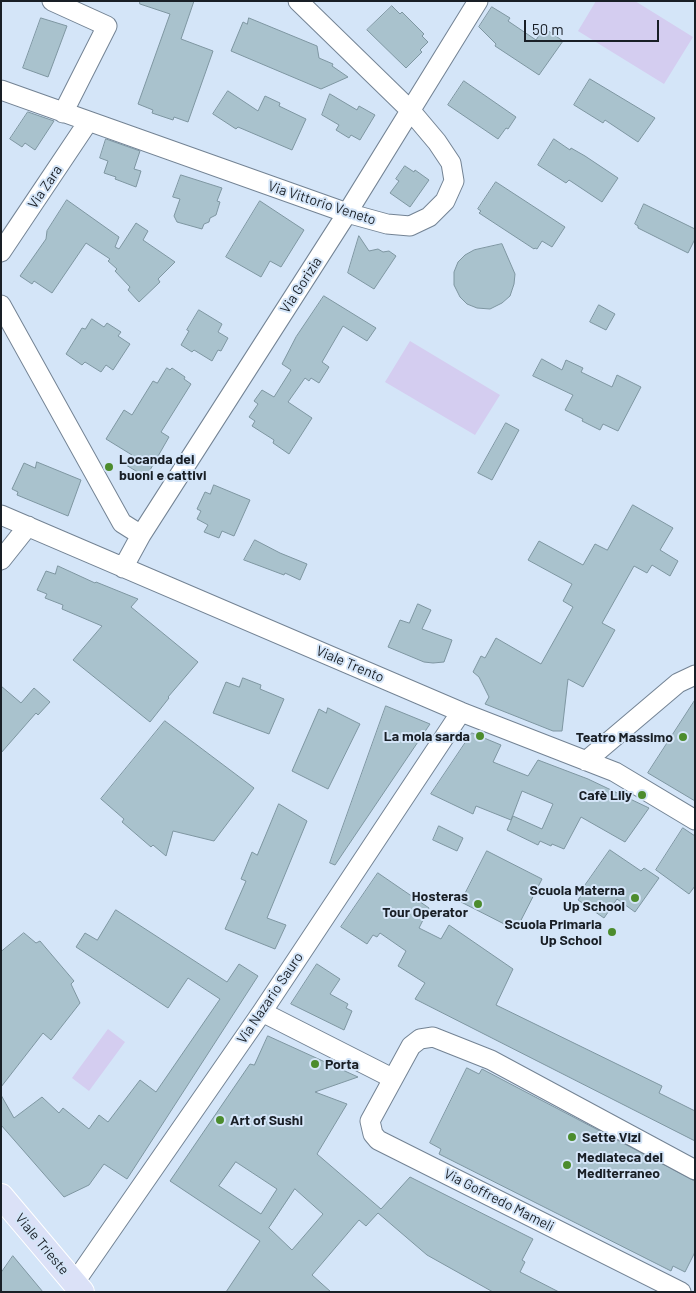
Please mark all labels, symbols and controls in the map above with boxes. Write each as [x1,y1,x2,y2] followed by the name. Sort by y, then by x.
[526,10,661,42] scale bar
[532,20,564,38] text: 50 m
[24,162,66,212] street label: Via Zara
[266,178,378,228] street label: Via Vittorio Veneto
[277,254,325,316] street label: Via Gorizia
[119,451,207,484] place label: Locanda dei buoni e cattivi
[103,461,115,473] marker: Locanda dei buoni e cattivi
[313,642,387,686] street label: Viale Trento
[384,728,470,744] place label: La mola sarda
[576,729,673,745] place label: Teatro Massimo
[474,730,486,742] marker: La mola sarda
[677,731,689,743] marker: Teatro Massimo
[579,787,632,803] place label: Cafè Lily
[636,789,648,801] marker: Cafè Lily
[530,882,625,914] place label: Scuola Materna Up School
[382,888,468,920] place label: Hosteras Tour Operator
[629,892,641,904] marker: Scuola Materna Up School
[472,898,484,910] marker: Hosteras Tour Operator
[504,916,602,949] place label: Scuola Primaria Up School
[606,926,618,938] marker: Scuola Primaria Up School
[233,949,307,1047] street label: Via Nazario Sauro
[325,1056,359,1072] place label: Porta
[309,1058,321,1070] marker: Porta
[230,1112,303,1128] place label: Art of Sushi
[214,1114,226,1126] marker: Art of Sushi
[582,1129,641,1145] place label: Sette Vizi
[566,1131,578,1143] marker: Sette Vizi
[577,1149,663,1182] place label: Mediateca del Mediterraneo
[561,1159,573,1171] marker: Mediateca del Mediterraneo
[441,1165,557,1235] street label: Via Goffredo Mameli
[12,1210,72,1278] street label: Viale Trieste

